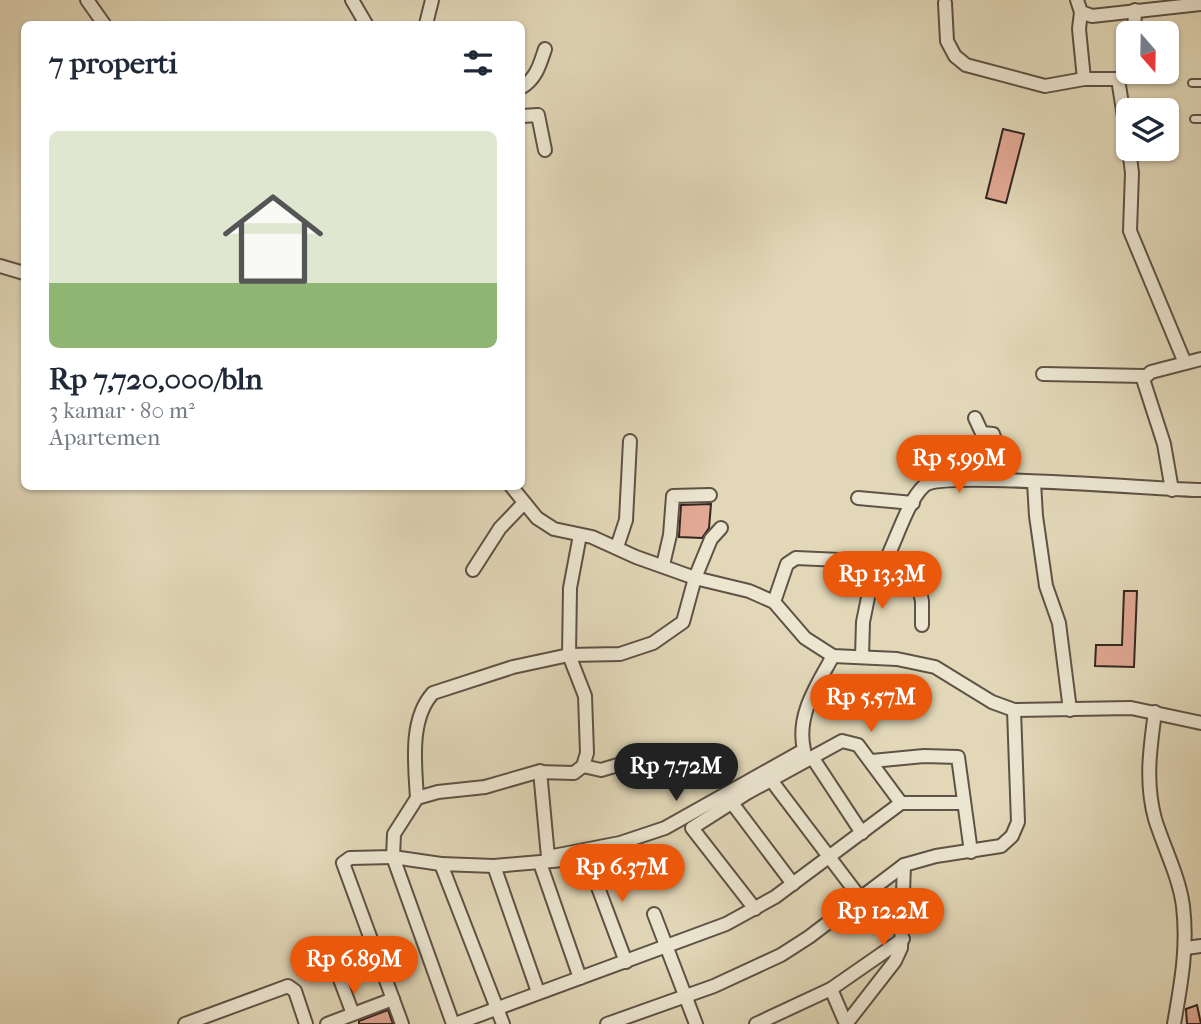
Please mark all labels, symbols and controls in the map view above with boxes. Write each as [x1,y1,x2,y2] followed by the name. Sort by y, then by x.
[1116,21,1180,84] north arrow
[1116,21,1179,161] map controls
[459,44,497,82] icon: filters
[49,46,177,81] text: 7 properti
[1116,98,1179,161] button: layers
[210,176,336,302] icon: home
[49,362,263,397] text: Rp 7,720,000/bln
[49,397,195,424] text: 3 kamar · 80 m²
[49,424,160,451] text: Apartemen
[887,435,1031,495] pin: Rp 5.99M
[912,444,1006,471] text: Rp 5.99M
[810,552,954,611] pin: Rp 13.3M
[839,560,925,587] text: Rp 13.3M
[799,674,943,734] pin: Rp 5.57M
[826,683,916,710] text: Rp 5.57M
[604,744,748,803] pin: Rp 7.72M
[630,752,722,779] text: Rp 7.72M
[550,844,694,904] pin: Rp 6.37M
[576,853,668,880] text: Rp 6.37M
[811,888,955,948] pin: Rp 12.2M
[837,897,929,924] text: Rp 12.2M
[282,936,426,996] pin: Rp 6.89M
[306,945,402,972] text: Rp 6.89M

